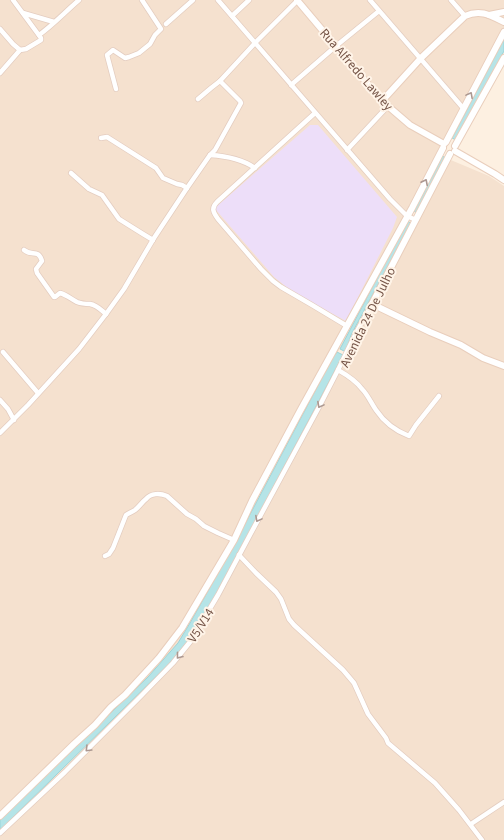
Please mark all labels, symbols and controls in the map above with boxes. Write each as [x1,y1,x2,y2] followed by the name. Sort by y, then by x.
[315,25,397,115] street label: Rua Alfredo Lawley
[466,92,473,99] one-way arrow
[420,179,428,186] one-way arrow
[336,264,400,371] street label: Avenida 24 De Julho
[317,401,325,408] one-way arrow
[255,515,263,522] one-way arrow
[183,604,219,646] street label: V5/V14
[177,651,184,658] one-way arrow
[85,744,93,751] one-way arrow

